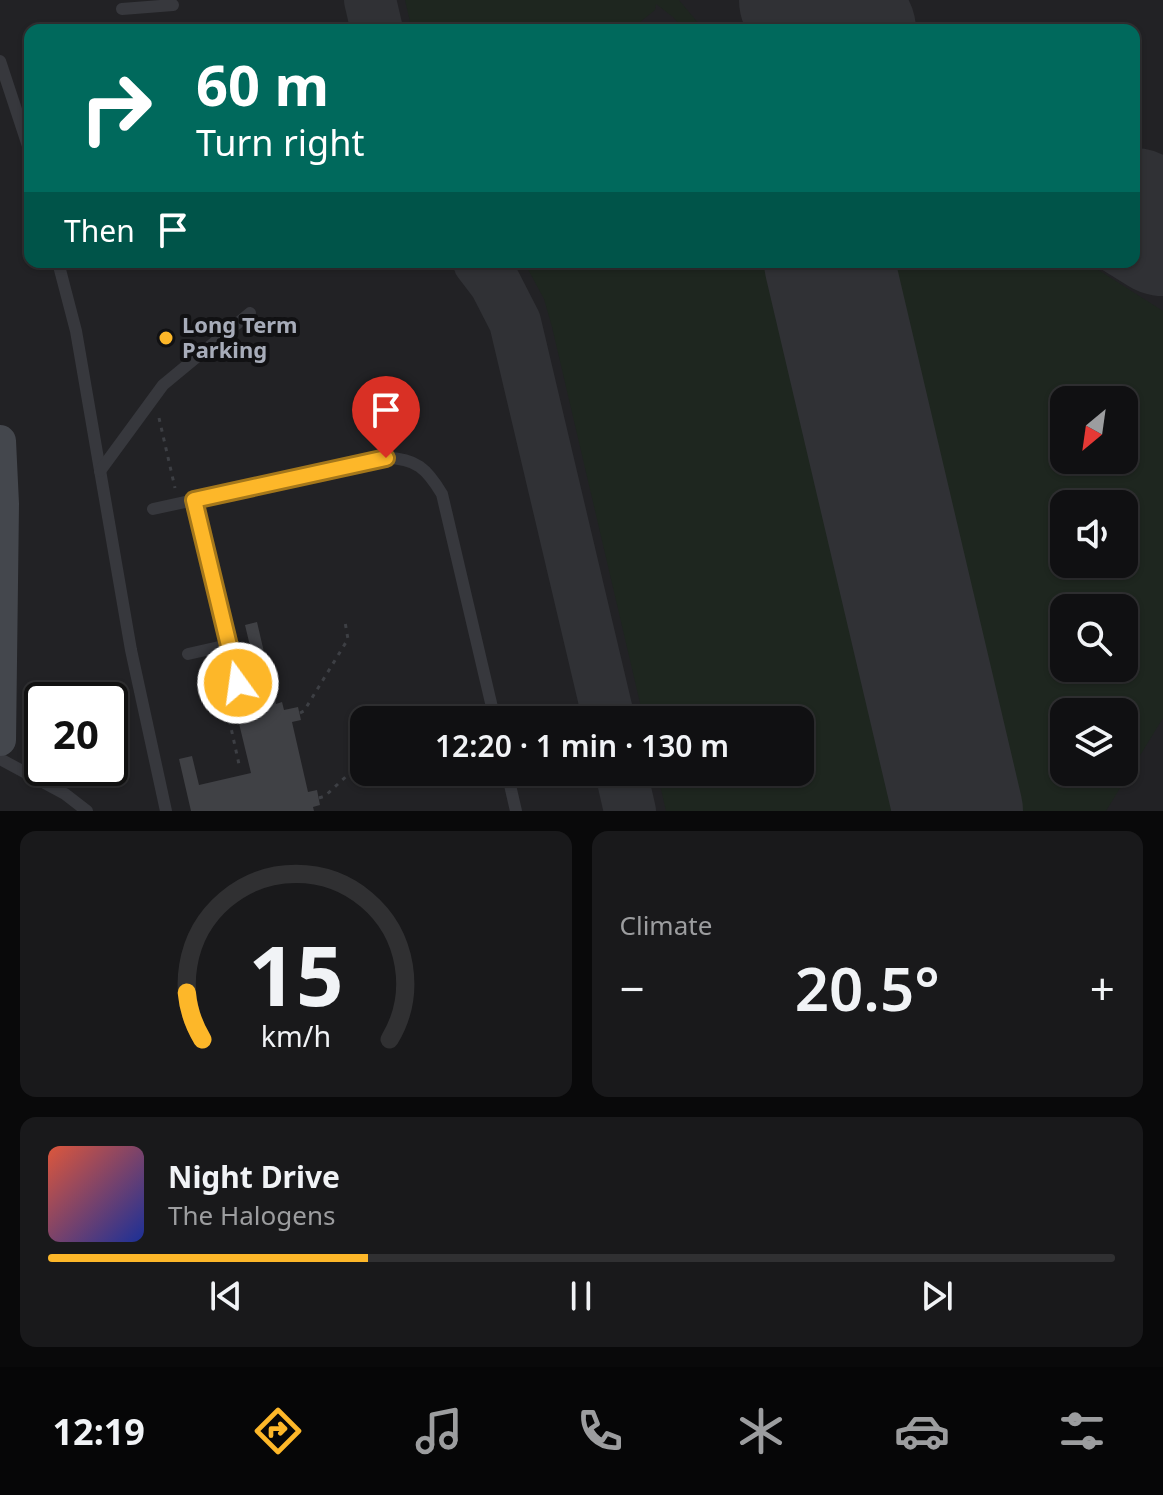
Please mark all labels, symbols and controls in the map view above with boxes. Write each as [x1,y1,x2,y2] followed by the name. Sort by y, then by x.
[196,46,329,122] text: 60 m
[64,56,168,160] icon: right
[196,118,364,167] text: Turn right
[151,208,195,252] icon: arrive
[64,210,135,251] text: Then
[182,309,298,364] place label: Long Term Parking
[157,329,175,347] marker: Long Term Parking
[352,376,420,458] pin
[1050,386,1138,474] north arrow
[1050,386,1138,786] map controls
[364,388,408,432] icon: arrive
[1050,490,1138,578] button: sound
[1050,594,1138,682] button: search
[196,641,280,725] position arrow
[24,682,128,786] speed limit sign: 20
[1050,698,1138,786] button: layers
[435,725,729,766] text: 12:20 · 1 min · 130 m
[620,907,712,943] text: Climate
[248,917,343,1030] text: 15
[795,947,940,1029] text: 20.5°
[620,958,645,1018] text: −
[1090,958,1115,1018] text: +
[261,1016,331,1055] text: km/h
[168,1156,340,1197] text: Night Drive
[168,1197,335,1233] text: The Halogens
[204,1274,248,1318] icon: previous
[559,1274,603,1318] icon: pause
[915,1274,959,1318] icon: next
[250,1403,306,1459] icon: directions
[411,1403,467,1459] icon: music
[572,1403,628,1459] icon: phone
[733,1403,789,1459] icon: climate
[894,1403,950,1459] icon: car
[1054,1403,1110,1459] icon: filters
[52,1407,145,1456] text: 12:19

